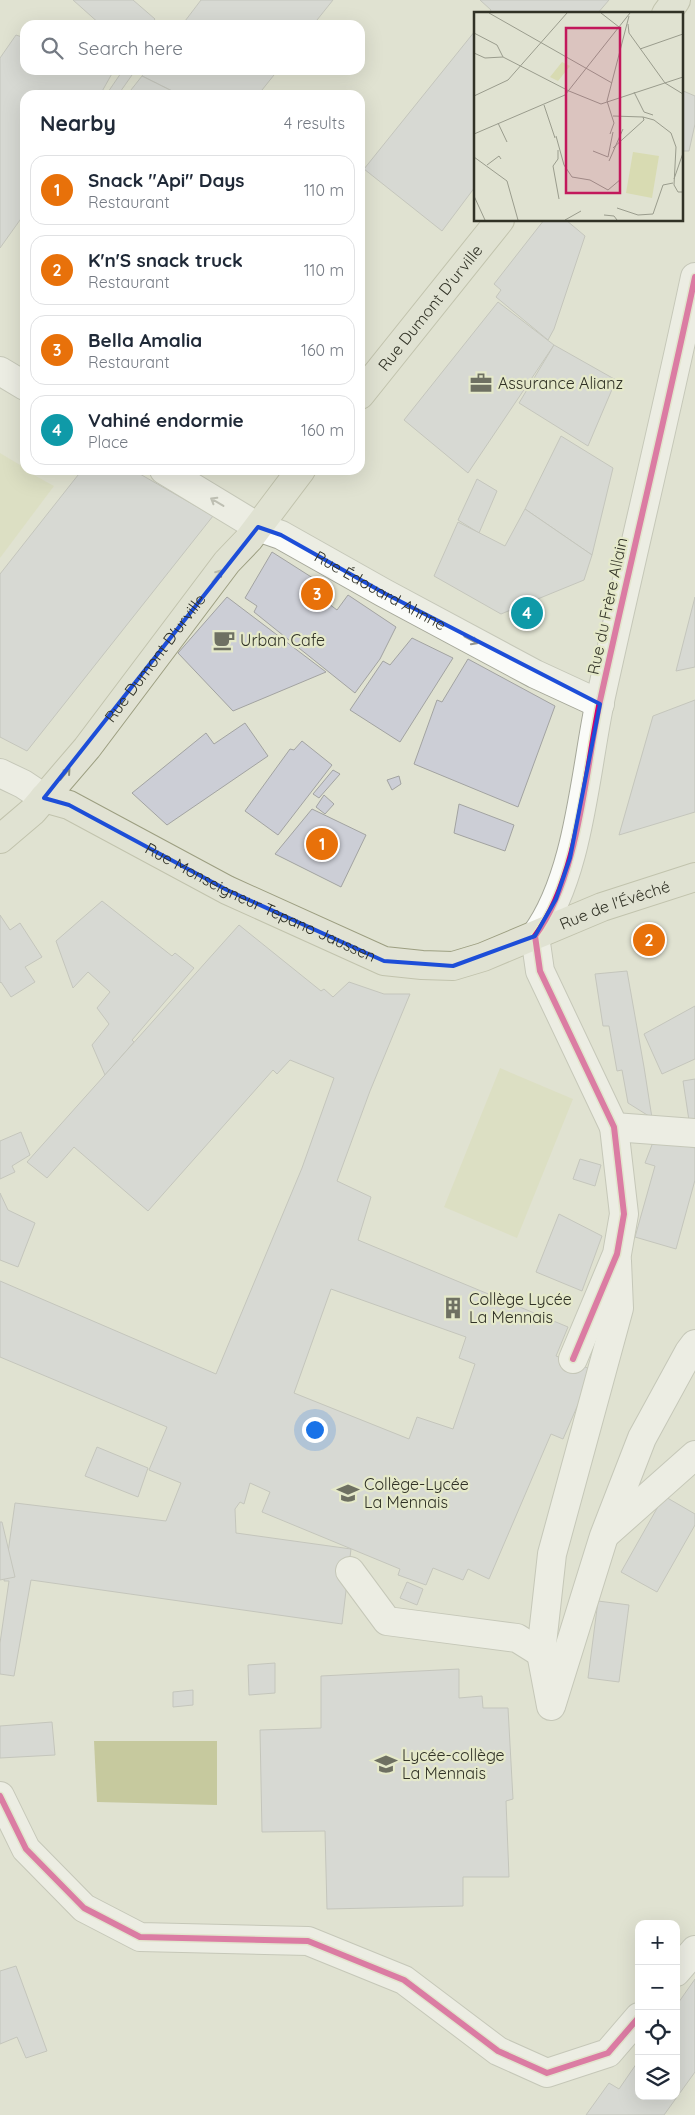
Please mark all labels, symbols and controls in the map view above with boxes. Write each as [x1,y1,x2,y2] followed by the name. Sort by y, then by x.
[474,12,682,221] inset map
[20,20,365,75] search box
[38,34,66,62] icon: search
[78,36,183,60] text: Search here
[40,110,116,136] text: Nearby
[284,113,345,133] text: 4 results
[88,168,244,192] text: Snack "Api" Days
[54,180,60,200] text: 1
[304,180,344,200] text: 110 m
[88,192,170,212] text: Restaurant
[373,240,486,375] street label: Rue Dumont D'urville
[88,248,243,272] text: K'n'S snack truck
[52,260,62,280] text: 2
[304,260,344,280] text: 110 m
[88,272,170,292] text: Restaurant
[88,328,202,352] text: Bella Amalia
[53,340,61,360] text: 3
[301,340,344,360] text: 160 m
[88,352,170,372] text: Restaurant
[468,370,494,396] office icon: Assurance Alianz
[498,373,623,393] place label: Assurance Alianz
[88,408,244,432] text: Vahiné endormie
[52,420,62,440] text: 4
[301,420,344,440] text: 160 m
[88,432,128,452] text: Place
[210,496,224,506] one-way arrow
[583,536,631,676] street label: Rue du Frère Allain
[311,546,450,634] street label: Rue Édouard Ahnne
[211,570,222,583] one-way arrow
[301,575,333,613] pin: 3
[100,590,210,726] street label: Rue Dumont D'urville
[511,594,543,632] pin: 4
[211,627,237,653] cafe icon: Urban Cafe
[240,630,325,650] place label: Urban Cafe
[464,635,479,645] one-way arrow
[59,768,70,781] one-way arrow
[306,825,338,863] pin: 1
[142,838,379,966] street label: Rue Monseigneur Tepano Jaussen
[556,876,672,934] street label: Rue de l'Évêché
[633,921,665,959] pin: 2
[469,1289,572,1327] place label: Collège Lycée La Mennais
[440,1295,466,1321] building icon: Collège Lycée La Mennais
[302,1417,328,1443] your location
[364,1474,469,1512] place label: Collège-Lycée La Mennais
[335,1480,361,1506] school or university icon: Collège-Lycée La Mennais
[402,1745,505,1783] place label: Lycée-collège La Mennais
[373,1751,399,1777] school or university icon: Lycée-collège La Mennais
[635,1920,680,2100] map controls
[635,1920,680,1965] button: +
[635,1965,680,2010] button: −
[635,2010,680,2055] button: locate
[635,2055,680,2100] button: layers

